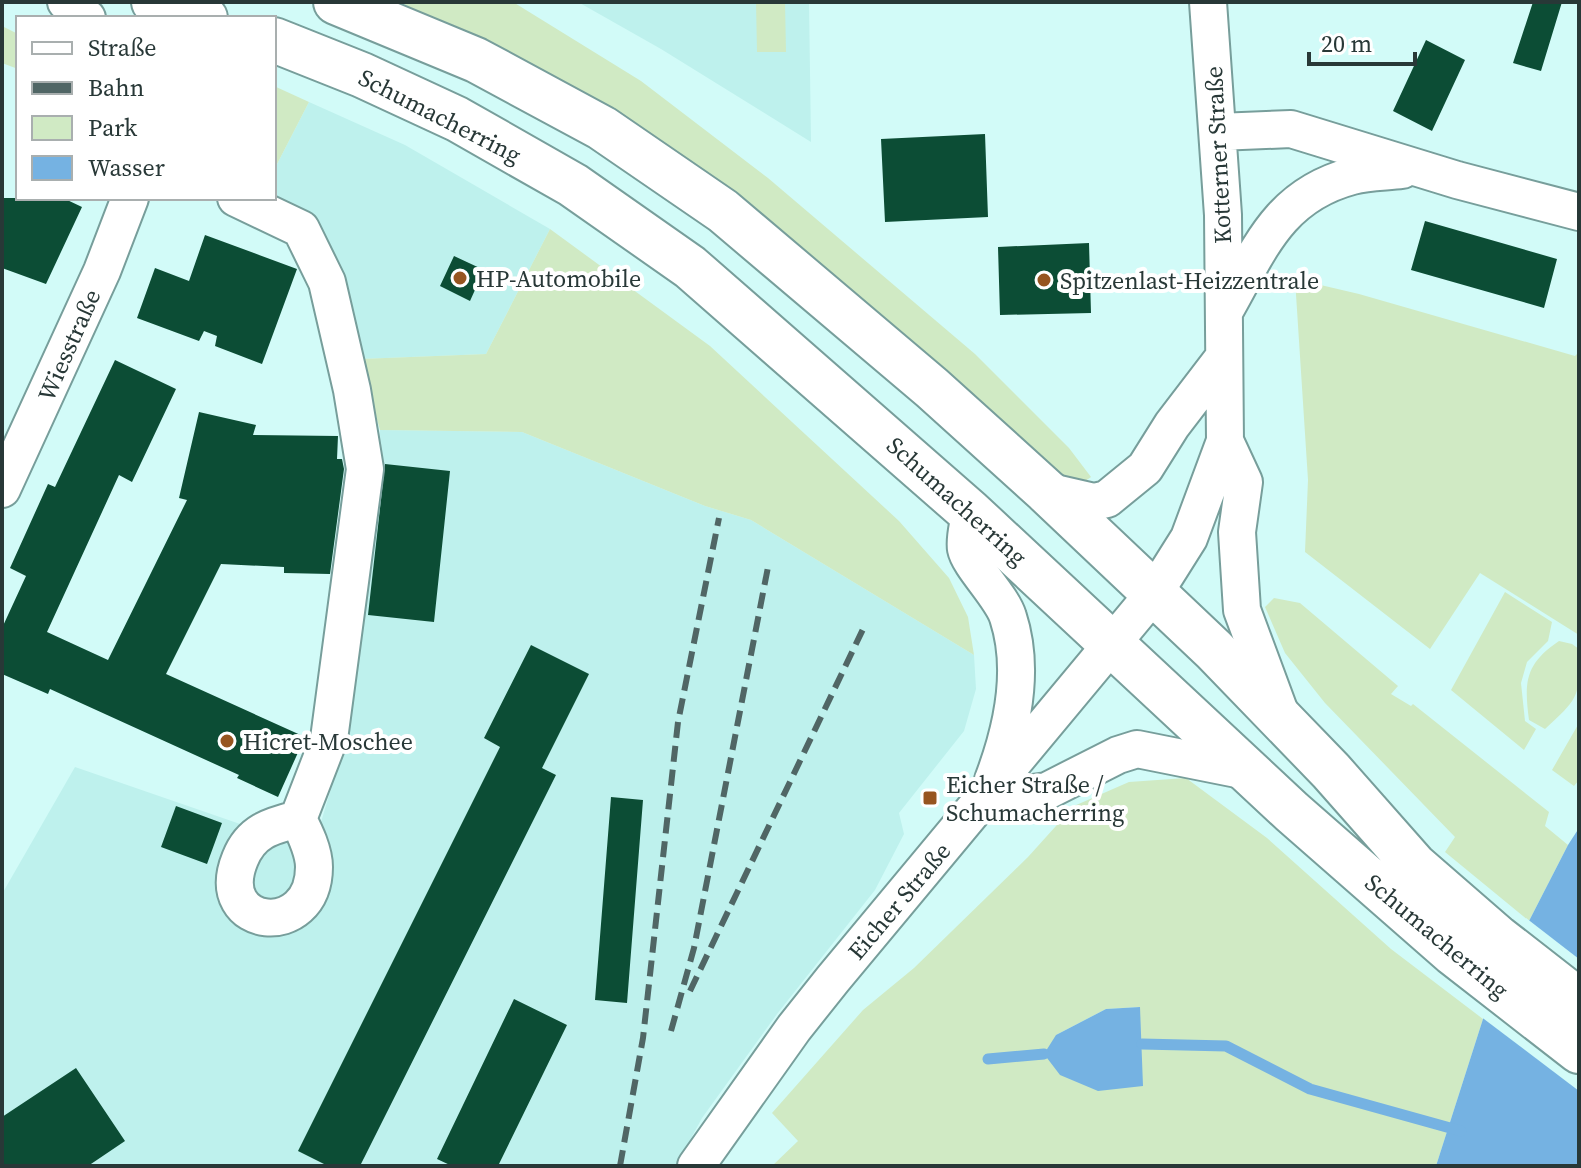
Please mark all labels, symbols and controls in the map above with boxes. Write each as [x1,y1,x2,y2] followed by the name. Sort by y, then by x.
[16,16,276,200] legend
[1309,16,1415,66] scale bar
[1321,27,1372,60] text: 20 m
[88,31,156,64] text: Straße
[353,61,527,171] street label: Schumacherring
[1197,65,1239,245] street label: Kotterner Straße
[88,71,144,104] text: Bahn
[88,111,138,144] text: Park
[88,151,165,184] text: Wasser
[476,262,641,295] place label: HP-Automobile
[1060,264,1319,297] place label: Spitzenlast-Heizzentrale
[451,269,469,287] marker: HP-Automobile
[1035,271,1053,289] marker: Spitzenlast-Heizzentrale
[30,284,108,406] street label: Wiesstraße
[880,429,1034,573] street label: Schumacherring
[243,725,413,758] place label: Hicret-Moschee
[218,732,236,750] marker: Hicret-Moschee
[946,768,1124,829] place label: Eicher Straße / Schumacherring
[921,789,939,807] marker: Eicher Straße / Schumacherring
[840,835,958,967] street label: Eicher Straße
[1358,866,1516,1006] street label: Schumacherring

